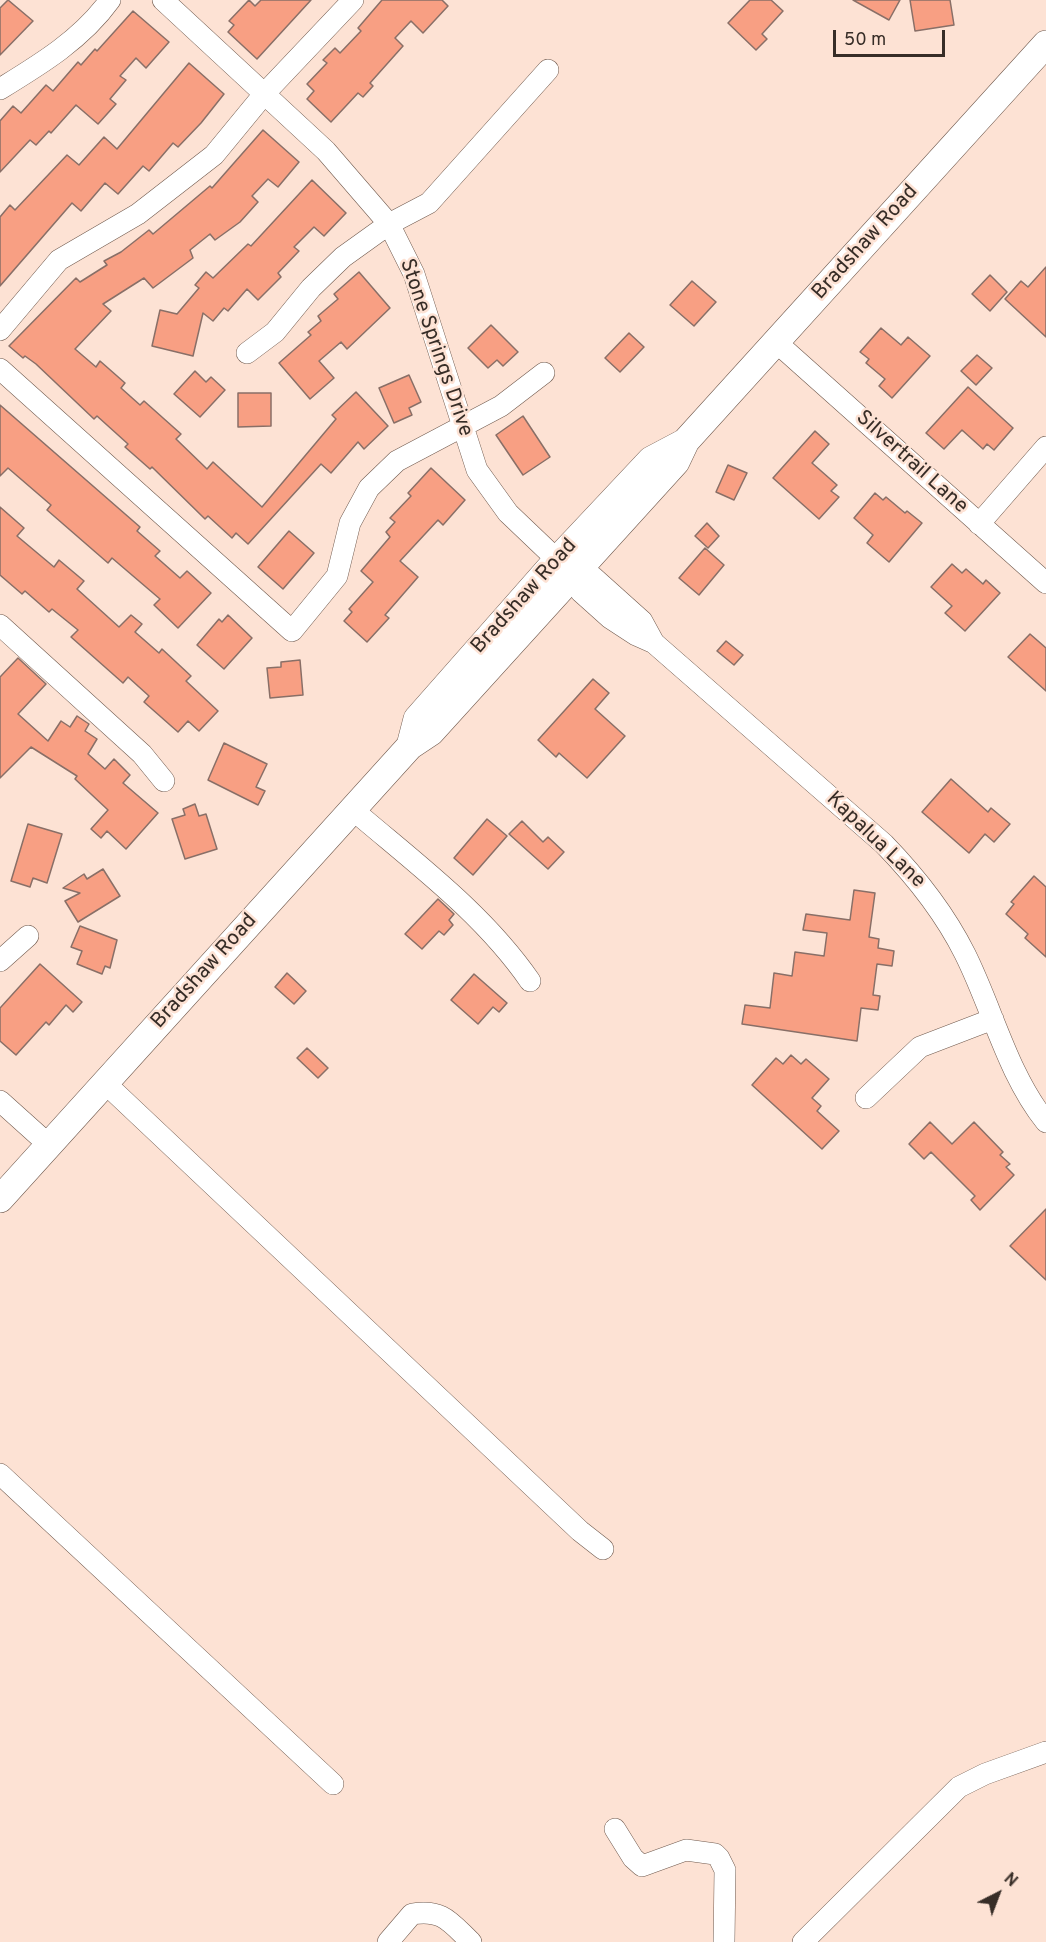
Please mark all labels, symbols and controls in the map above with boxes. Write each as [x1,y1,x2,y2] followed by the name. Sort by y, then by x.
[836,18,948,56] scale bar
[844,29,886,52] text: 50 m
[808,180,924,306] street label: Bradshaw Road
[393,256,477,440] street label: Stone Springs Drive
[850,406,972,520] street label: Silvertrail Lane
[467,534,583,660] street label: Bradshaw Road
[820,787,930,895] street label: Kapalua Lane
[147,909,263,1035] street label: Bradshaw Road
[968,1864,1028,1924] north arrow
[999,1869,1021,1892] text: N

